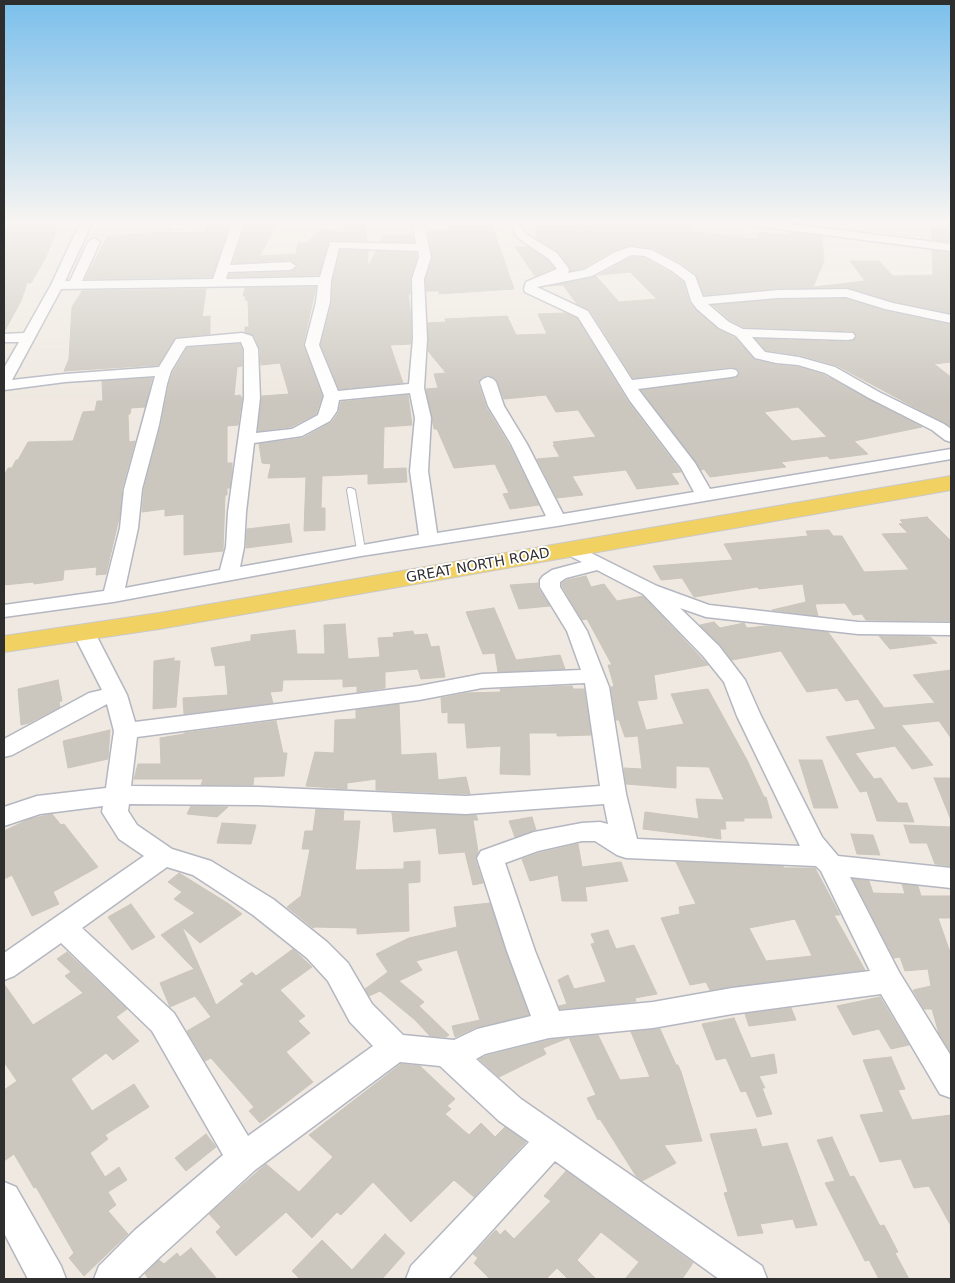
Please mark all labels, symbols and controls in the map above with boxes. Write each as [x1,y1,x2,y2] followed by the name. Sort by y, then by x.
[405,545,551,587] street label: GREAT NORTH ROAD

